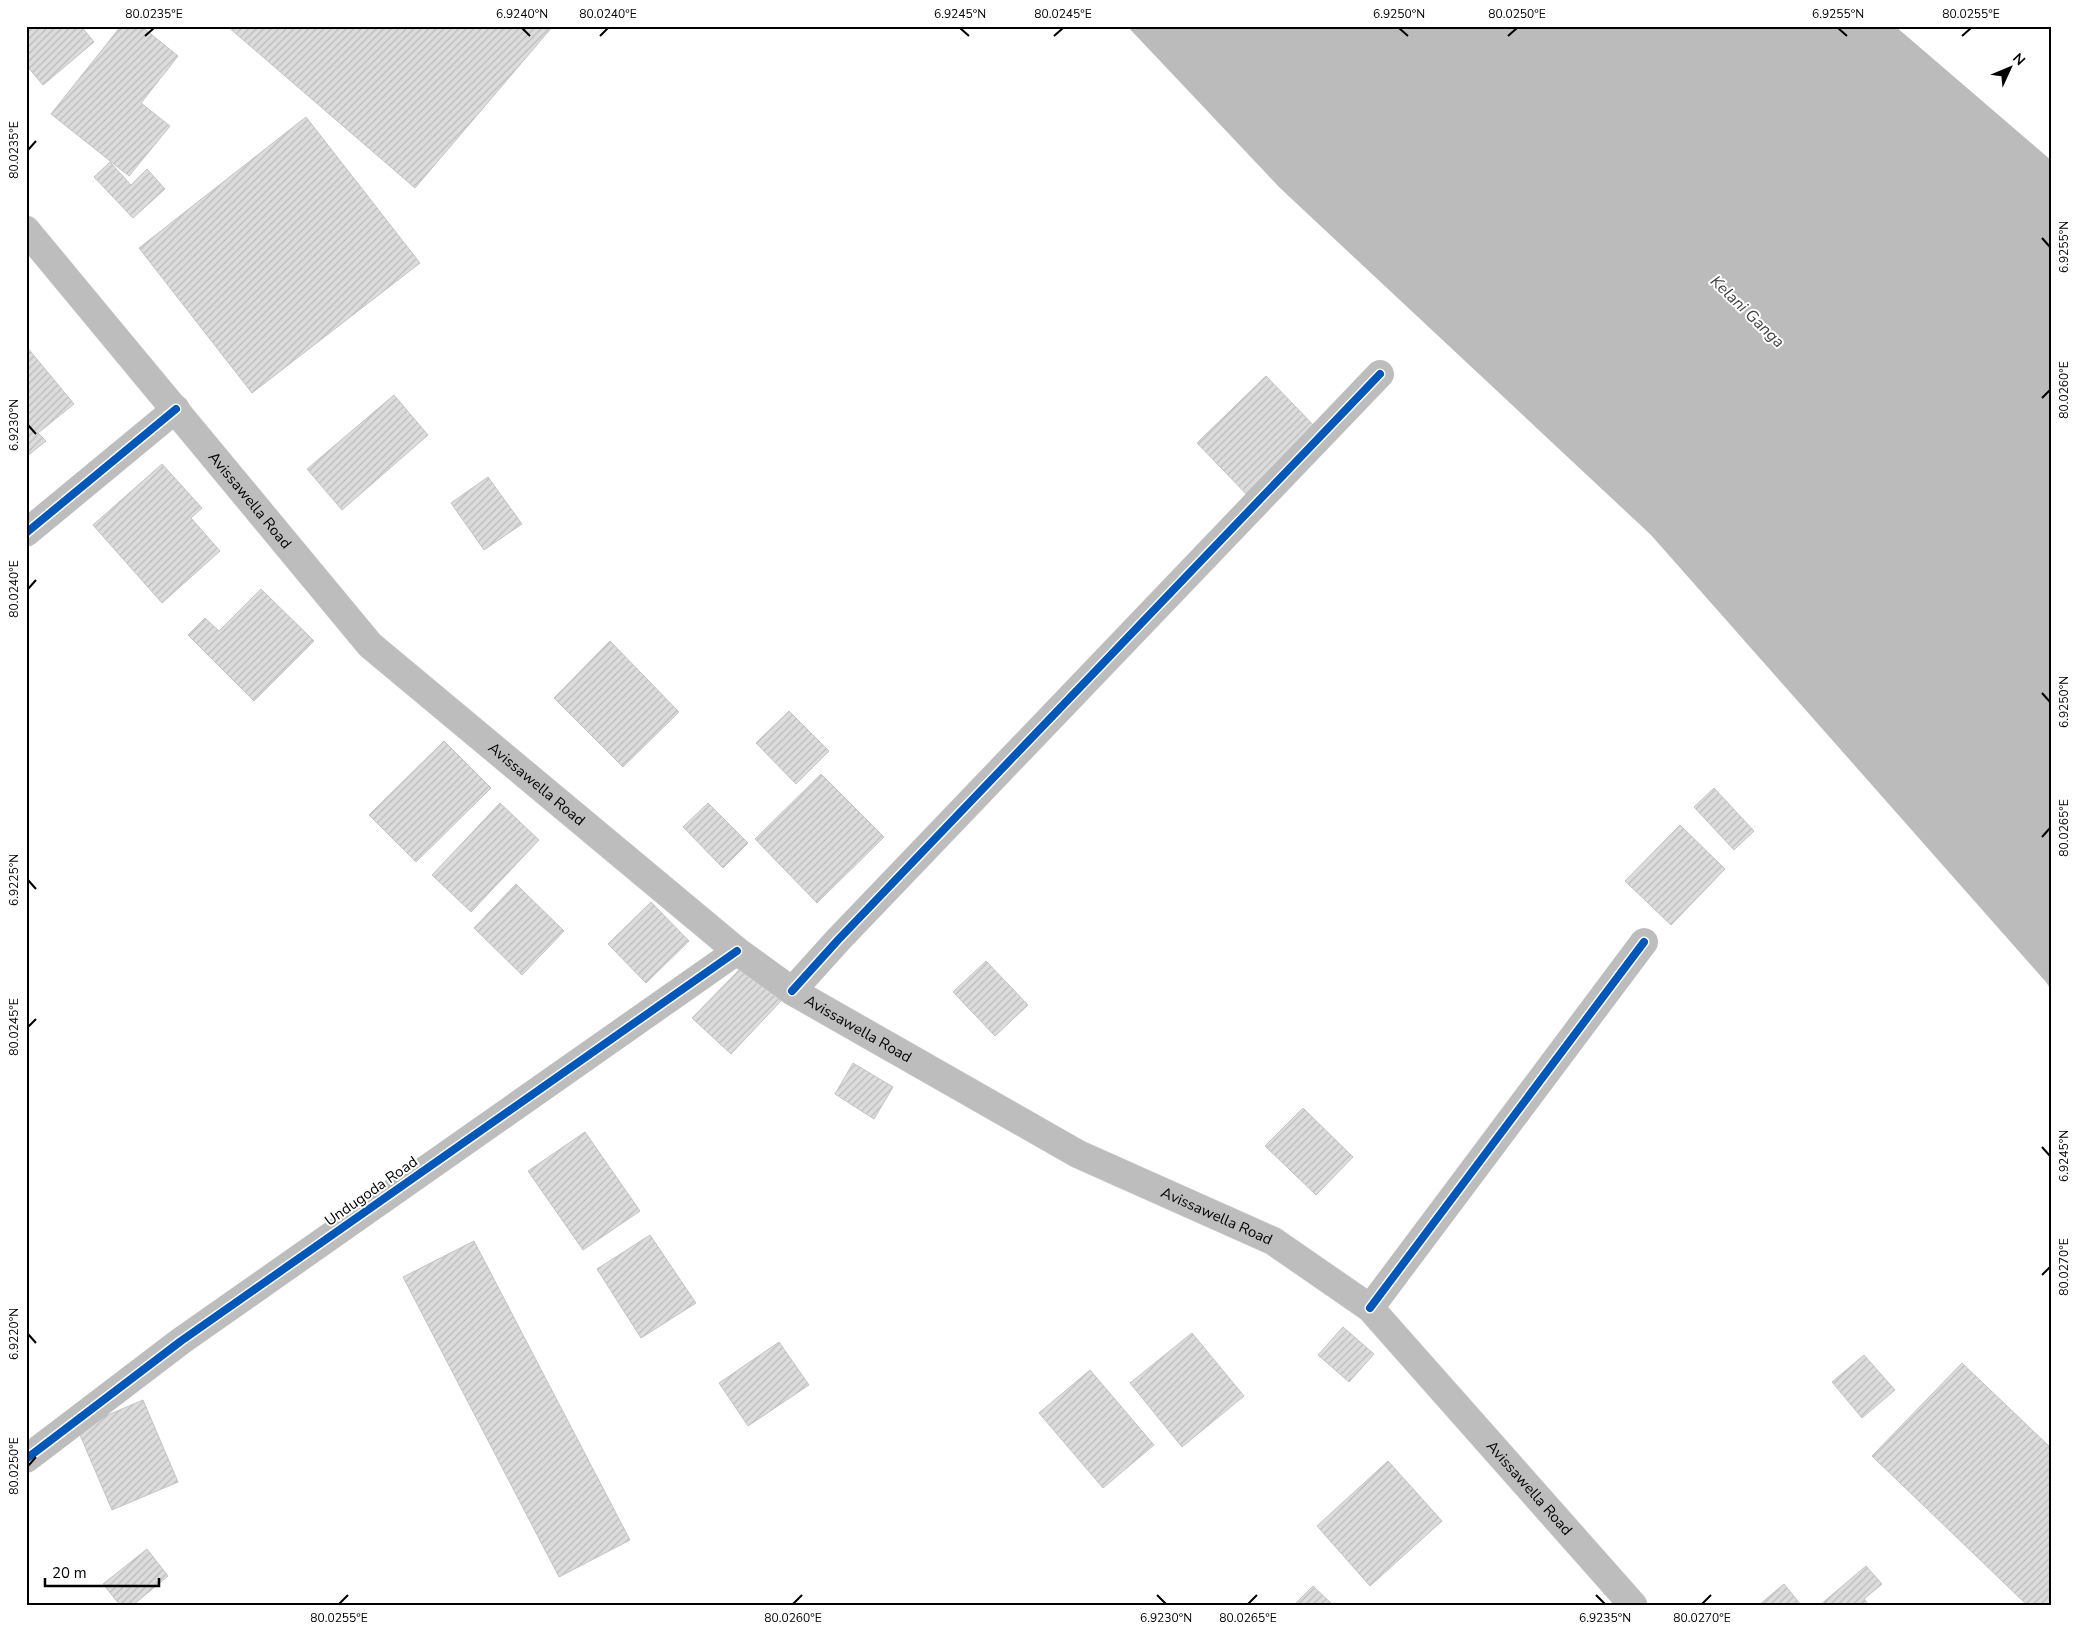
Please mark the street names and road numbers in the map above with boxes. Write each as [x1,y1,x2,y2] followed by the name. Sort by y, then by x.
[204,448,296,553] street label: Avissawella Road
[484,738,589,830] street label: Avissawella Road
[801,990,915,1067] street label: Avissawella Road
[321,1151,421,1231] street label: Undugoda Road
[1158,1182,1276,1250] street label: Avissawella Road
[1482,1436,1577,1540] street label: Avissawella Road

